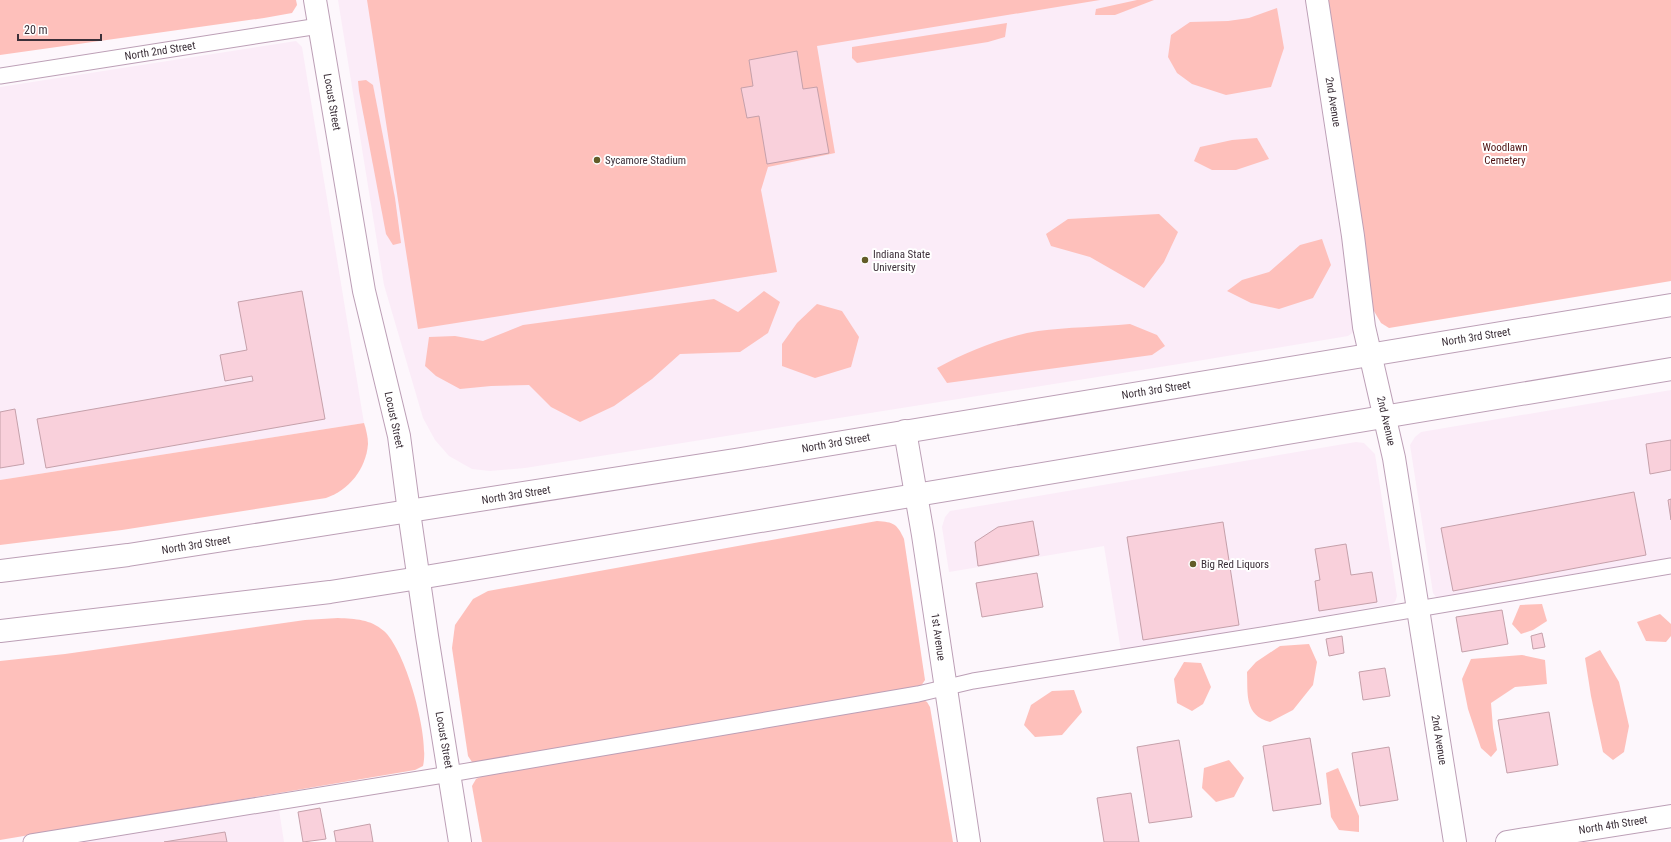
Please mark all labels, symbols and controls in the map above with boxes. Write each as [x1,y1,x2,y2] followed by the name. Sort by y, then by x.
[18,16,101,42] scale bar
[24,23,48,37] text: 20 m
[124,39,196,63] street label: North 2nd Street
[321,72,343,132] street label: Locust Street
[1323,76,1343,128] street label: 2nd Avenue
[1483,141,1527,167] park label: Woodlawn Cemetery
[605,154,686,167] place label: Sycamore Stadium
[592,155,602,165] marker: Sycamore Stadium
[873,248,930,274] place label: Indiana State University
[860,255,870,265] marker: Indiana State University
[1441,325,1511,349] street label: North 3rd Street
[1121,378,1191,402] street label: North 3rd Street
[382,390,406,450] street label: Locust Street
[1374,395,1398,447] street label: 2nd Avenue
[801,431,871,455] street label: North 3rd Street
[481,483,551,507] street label: North 3rd Street
[161,533,231,557] street label: North 3rd Street
[1201,558,1269,571] place label: Big Red Liquors
[1188,559,1198,569] marker: Big Red Liquors
[928,612,948,662] street label: 1st Avenue
[433,710,455,770] street label: Locust Street
[1429,714,1449,766] street label: 2nd Avenue
[1578,813,1648,837] street label: North 4th Street

